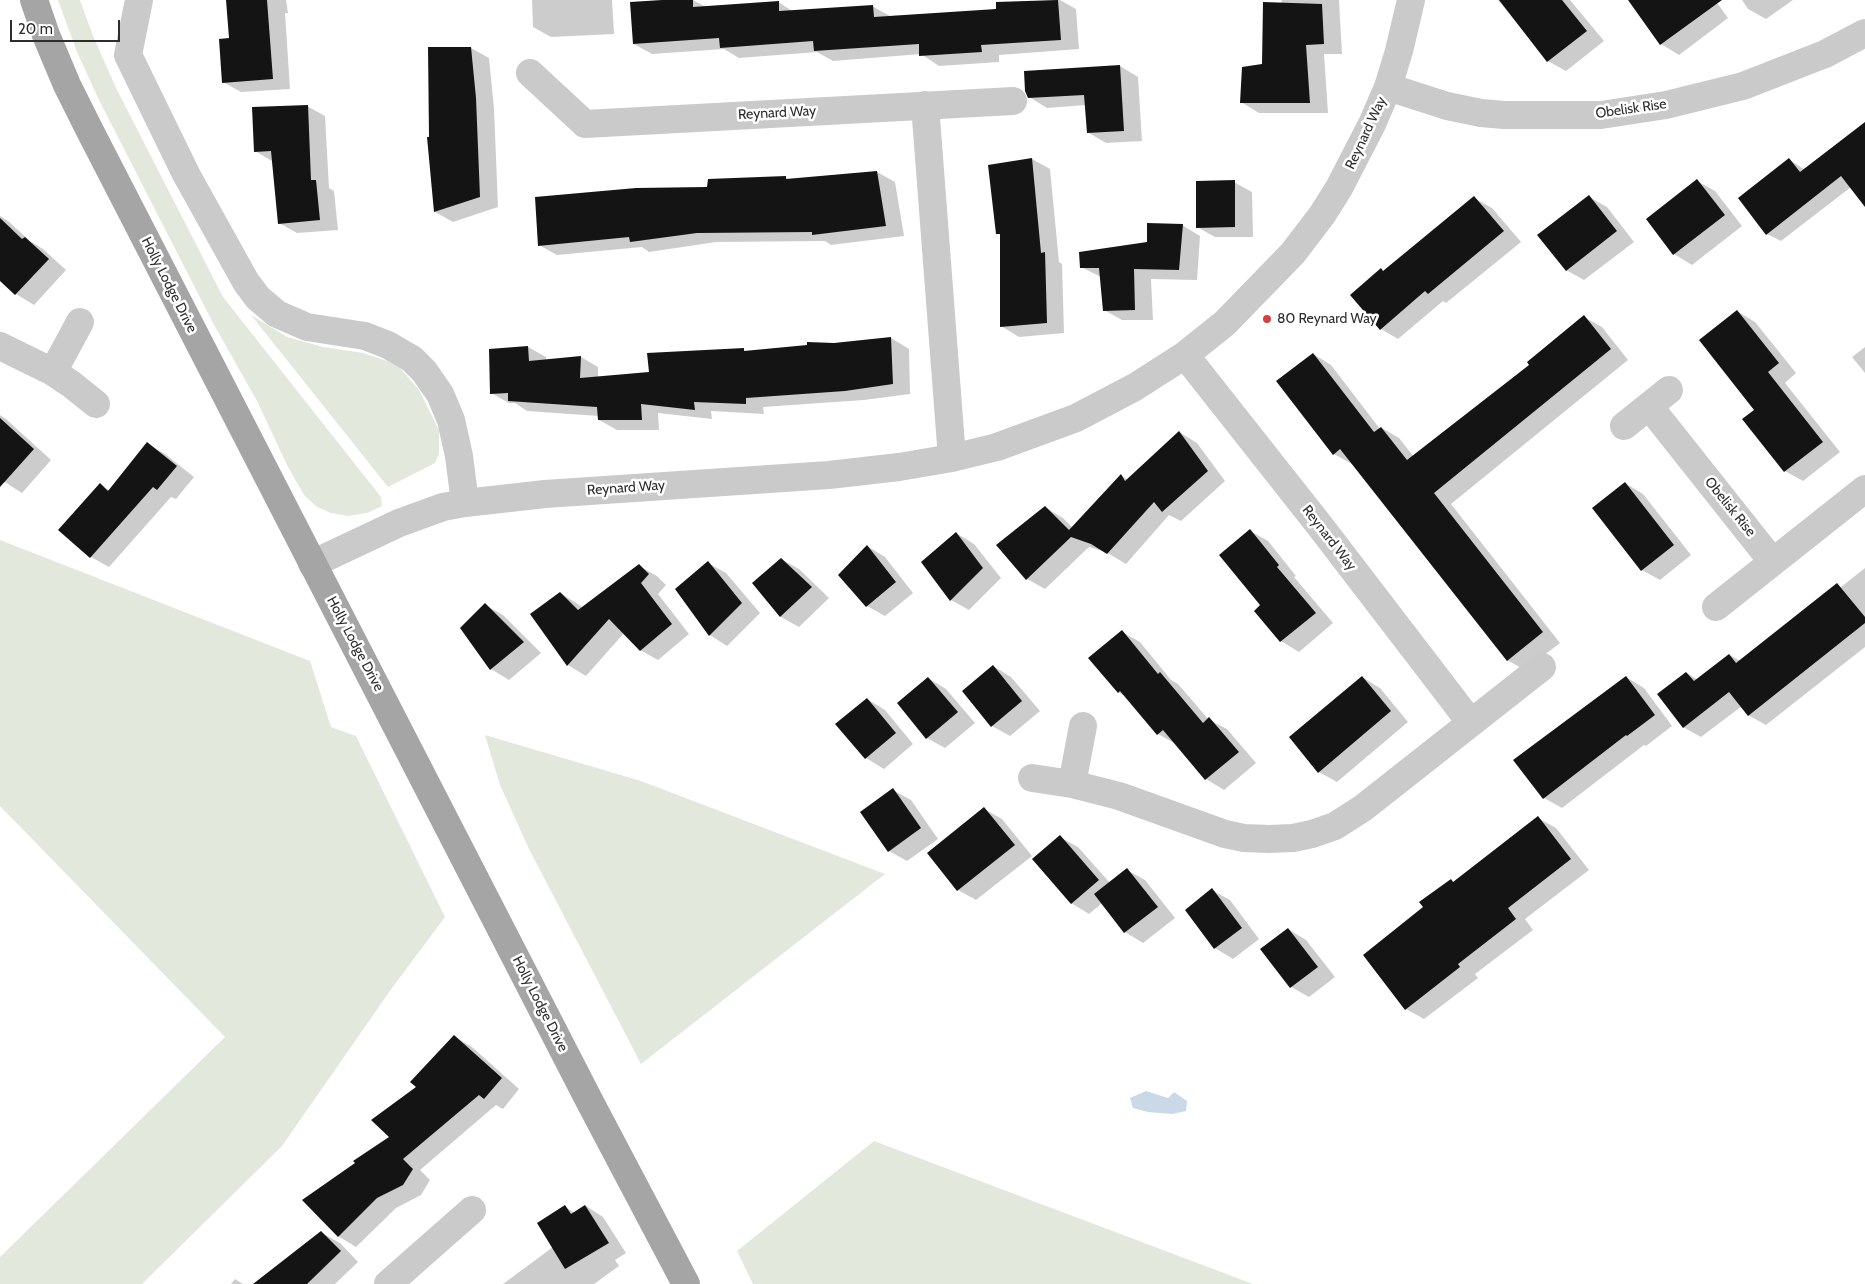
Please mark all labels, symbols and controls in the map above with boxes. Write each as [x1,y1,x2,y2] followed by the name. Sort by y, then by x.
[12,10,122,42] scale bar
[18,20,53,38] text: 20 m
[1342,94,1390,172] street label: Reynard Way
[1594,96,1668,122] street label: Obelisk Rise
[737,103,817,123] street label: Reynard Way
[138,234,200,336] street label: Holly Lodge Drive
[1277,311,1377,327] place label: 80 Reynard Way
[1261,313,1273,325] marker: 80 Reynard Way
[1701,474,1759,540] street label: Obelisk Rise
[586,477,666,499] street label: Reynard Way
[1298,502,1360,574] street label: Reynard Way
[323,594,387,694] street label: Holly Lodge Drive
[509,953,571,1055] street label: Holly Lodge Drive

